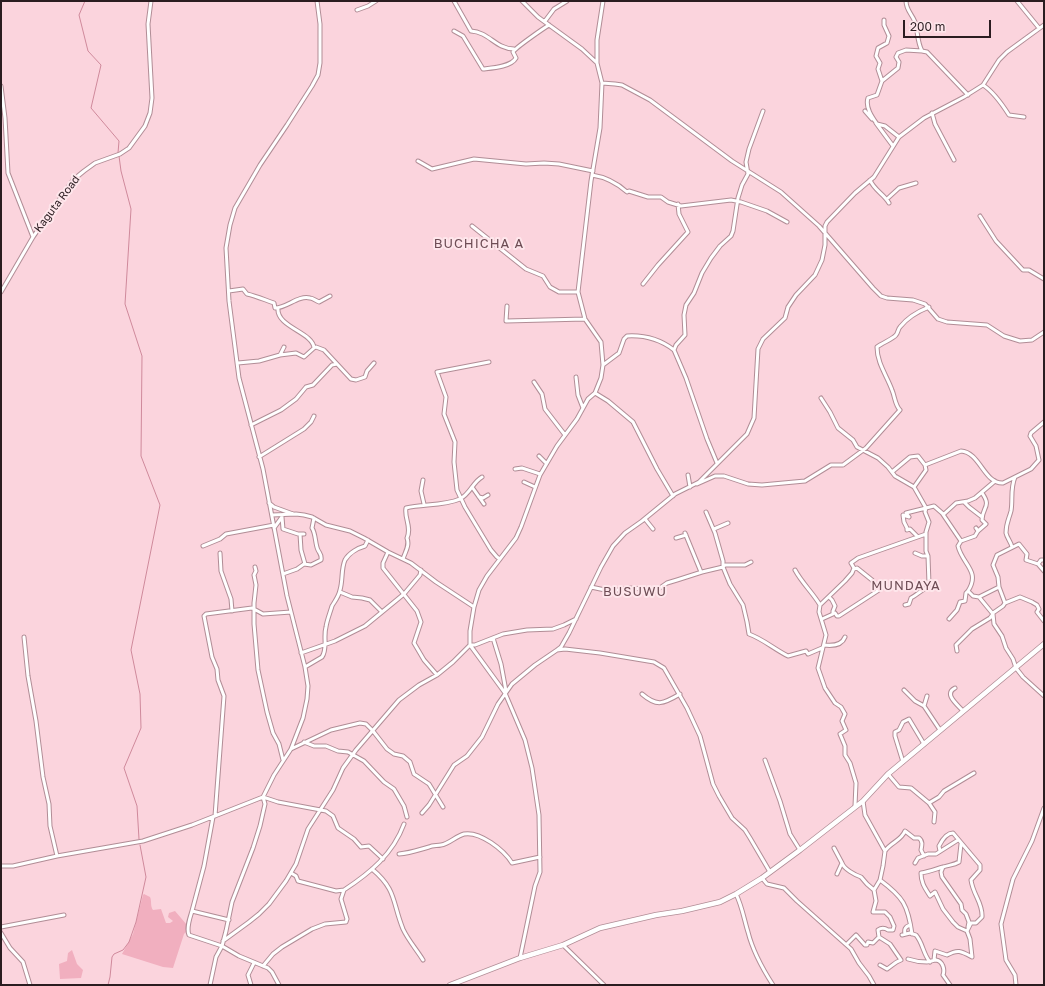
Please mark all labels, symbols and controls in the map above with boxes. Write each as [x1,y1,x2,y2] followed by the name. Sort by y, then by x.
[905,12,993,38] scale bar
[910,19,945,34] text: 200 m
[31,173,83,235] street label: Kaguta Road
[434,236,524,252] district label: BUCHICHA A
[871,578,941,594] district label: MUNDAYA
[603,584,667,600] district label: BUSUWU

